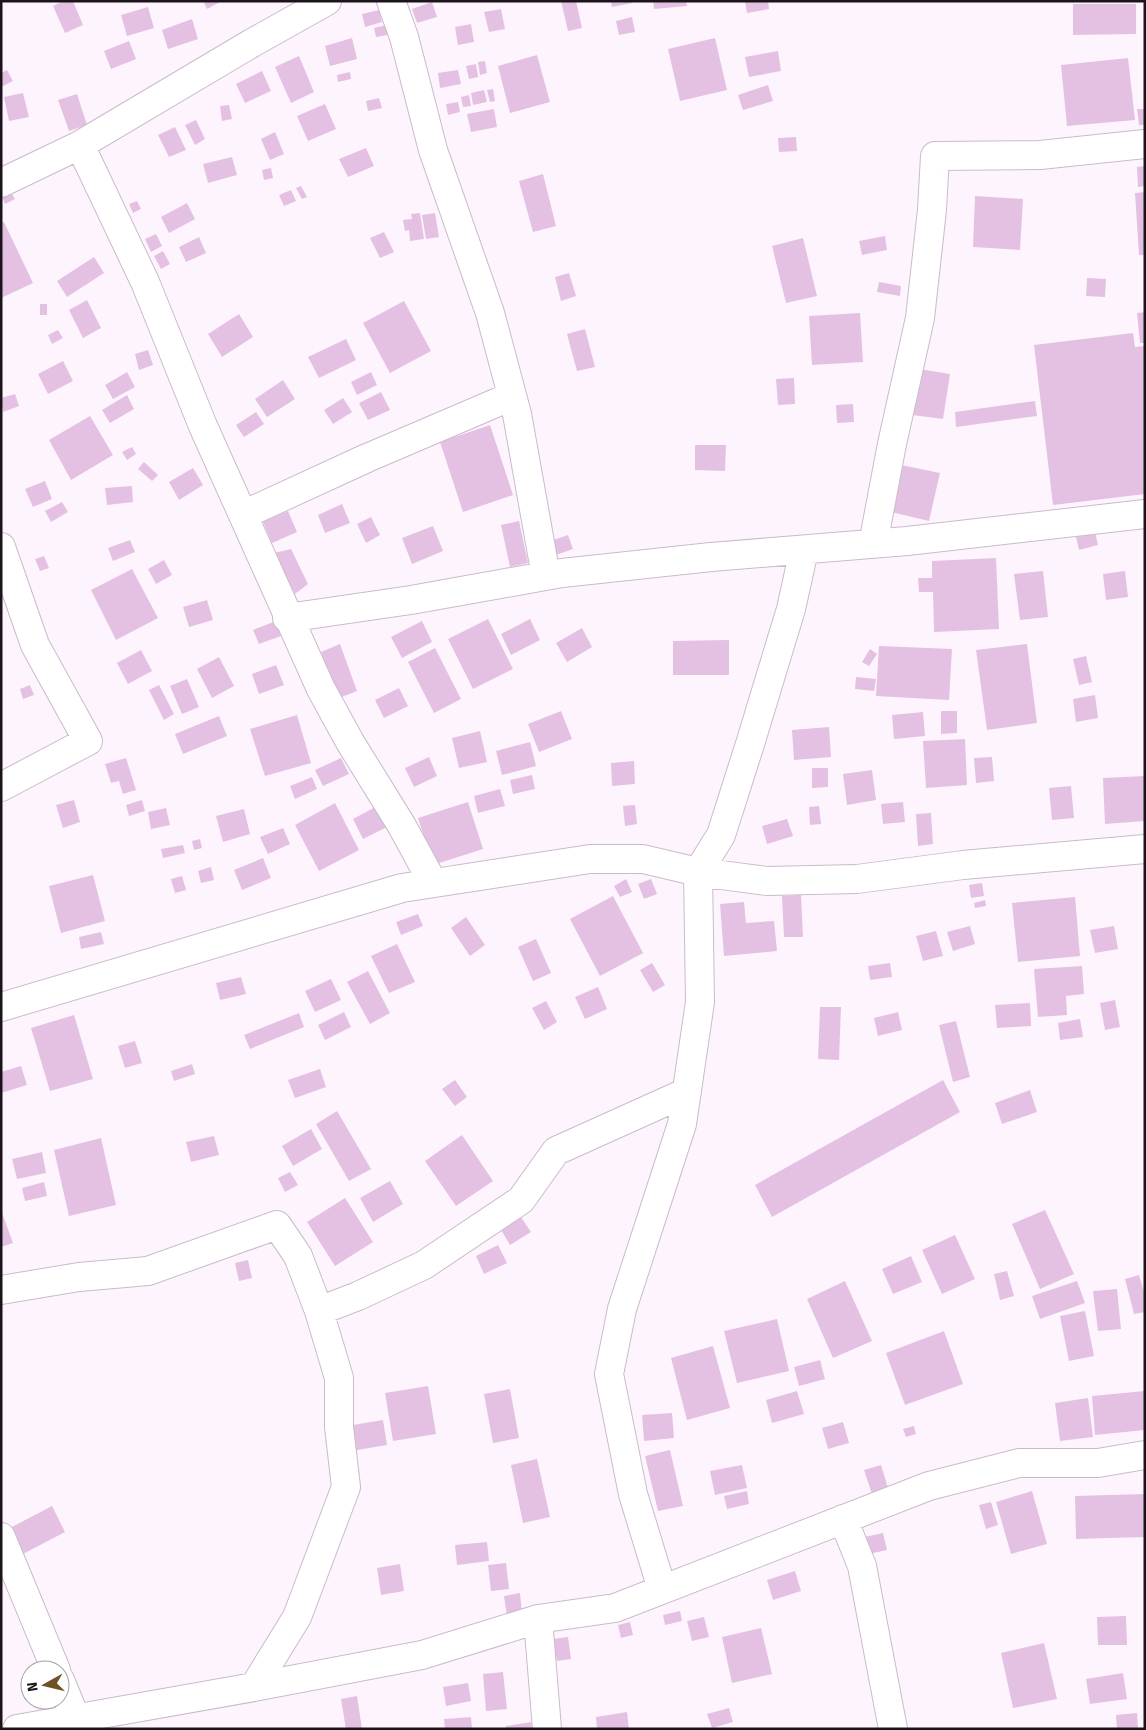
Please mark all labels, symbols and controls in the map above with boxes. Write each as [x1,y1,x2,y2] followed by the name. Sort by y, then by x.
[20,1660,70,1710] north arrow
[24,1681,42,1693] text: N

